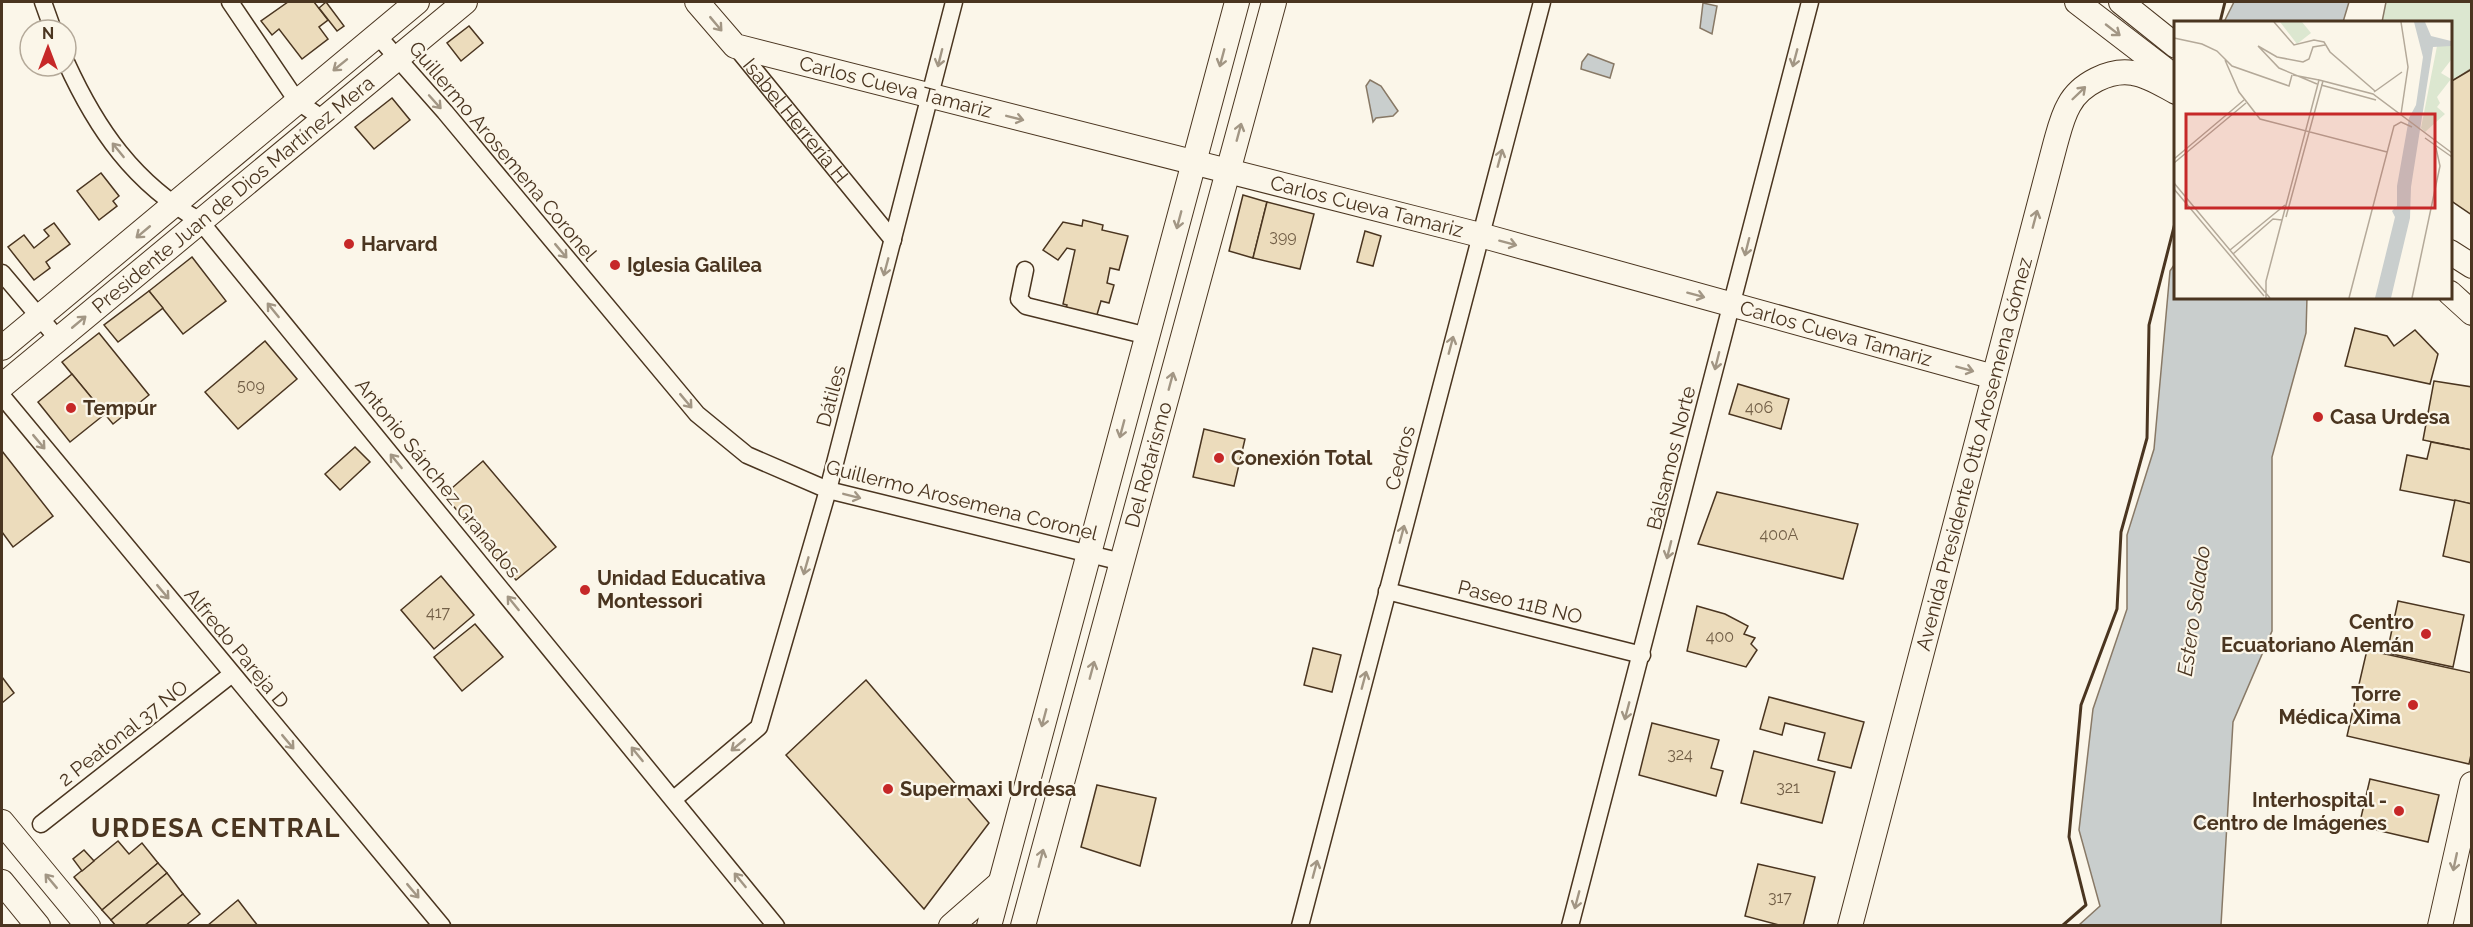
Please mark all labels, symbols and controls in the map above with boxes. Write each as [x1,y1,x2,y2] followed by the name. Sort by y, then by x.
[709,16,723,31] one-way arrow
[18,18,78,78] north arrow
[2174,21,2452,298] inset map
[2105,23,2121,36] one-way arrow
[42,24,54,43] text: N
[404,36,602,266] street label: Guillermo Arosemena Coronel
[934,48,945,67] one-way arrow
[1215,48,1227,67] one-way arrow
[1789,48,1801,67] one-way arrow
[797,51,995,123] street label: Carlos Cueva Tamariz
[738,53,853,188] street label: Isabel Herrería H
[332,59,348,72] one-way arrow
[87,71,379,318] street label: Presidente Juan de Dios Martínez Mera
[2072,86,2087,100] one-way arrow
[428,94,443,109] one-way arrow
[1005,113,1024,124] one-way arrow
[1233,123,1245,142] one-way arrow
[112,143,125,159] one-way arrow
[1495,149,1506,168] one-way arrow
[1268,170,1466,242] street label: Carlos Cueva Tamariz
[1173,210,1184,229] one-way arrow
[2030,210,2042,229] one-way arrow
[136,225,151,239] one-way arrow
[1269,227,1297,246] house number: 399
[361,232,438,256] place label: Harvard
[342,237,356,251] marker: Harvard
[1740,237,1752,256] one-way arrow
[1498,238,1517,249] one-way arrow
[554,243,568,258] one-way arrow
[627,253,762,277] place label: Iglesia Galilea
[1911,255,2037,653] street label: Avenida Presidente Otto Arosemena Gómez
[608,258,622,272] marker: Iglesia Galilea
[880,258,891,277] one-way arrow
[1686,290,1705,301] one-way arrow
[1737,295,1935,371] street label: Carlos Cueva Tamariz
[266,302,279,318] one-way arrow
[71,315,87,328] one-way arrow
[1446,336,1457,355] one-way arrow
[1711,352,1723,371] one-way arrow
[811,362,851,430] street label: Dátiles
[1955,364,1974,375] one-way arrow
[1166,372,1177,391] one-way arrow
[350,374,526,582] street label: Antonio Sánchez Granados
[237,376,265,395] house number: 509
[1641,383,1701,533] street label: Bálsamos Norte
[679,393,693,408] one-way arrow
[83,396,157,420] place label: Tempur
[1745,398,1773,417] house number: 406
[1120,399,1177,530] street label: Del Rotarismo
[64,401,78,415] marker: Tempur
[2330,405,2450,429] place label: Casa Urdesa
[2311,410,2325,424] marker: Casa Urdesa
[1116,419,1128,438] one-way arrow
[1380,423,1420,493] street label: Cedros
[32,433,45,449] one-way arrow
[1231,446,1373,470] place label: Conexión Total
[1212,451,1226,465] marker: Conexión Total
[390,453,403,469] one-way arrow
[824,455,1101,546] street label: Guillermo Arosemena Coronel
[842,490,861,502] one-way arrow
[1397,525,1408,544] one-way arrow
[1760,525,1799,544] house number: 400A
[1662,540,1674,559] one-way arrow
[2172,544,2215,678] water label: Estero Salado
[800,556,811,575] one-way arrow
[597,566,766,613] place label: Unidad Educativa Montessori
[1455,575,1585,629] street label: Paseo 11B NO
[157,583,170,599] one-way arrow
[180,583,294,713] street label: Alfredo Pareja D
[578,583,592,597] marker: Unidad Educativa Montessori
[507,595,520,611] one-way arrow
[426,603,450,622] house number: 417
[2221,610,2414,657] place label: Centro Ecuatoriano Alemán
[1706,627,1734,646] house number: 400
[2419,627,2433,641] marker: Centro Ecuatoriano Alemán
[1087,661,1098,680] one-way arrow
[1359,671,1370,690] one-way arrow
[53,675,193,791] street label: 2 Peatonal 37 NO
[2278,682,2401,729] place label: Torre Médica Xima
[2406,698,2420,712] marker: Torre Médica Xima
[1620,701,1632,720] one-way arrow
[1038,709,1049,728] one-way arrow
[281,733,294,749] one-way arrow
[731,738,746,752] one-way arrow
[1667,745,1693,764] house number: 324
[631,746,644,762] one-way arrow
[900,777,1076,801] place label: Supermaxi Urdesa
[1776,778,1800,797] house number: 321
[881,782,895,796] marker: Supermaxi Urdesa
[2193,788,2387,835] place label: Interhospital - Centro de Imágenes
[2392,804,2406,818] marker: Interhospital - Centro de Imágenes
[91,813,341,843] district label: URDESA CENTRAL
[1036,849,1048,868] one-way arrow
[2449,852,2460,871] one-way arrow
[1310,860,1321,879] one-way arrow
[733,872,746,888] one-way arrow
[44,873,57,889] one-way arrow
[406,883,420,898] one-way arrow
[1768,888,1792,907] house number: 317
[1571,890,1582,909] one-way arrow

